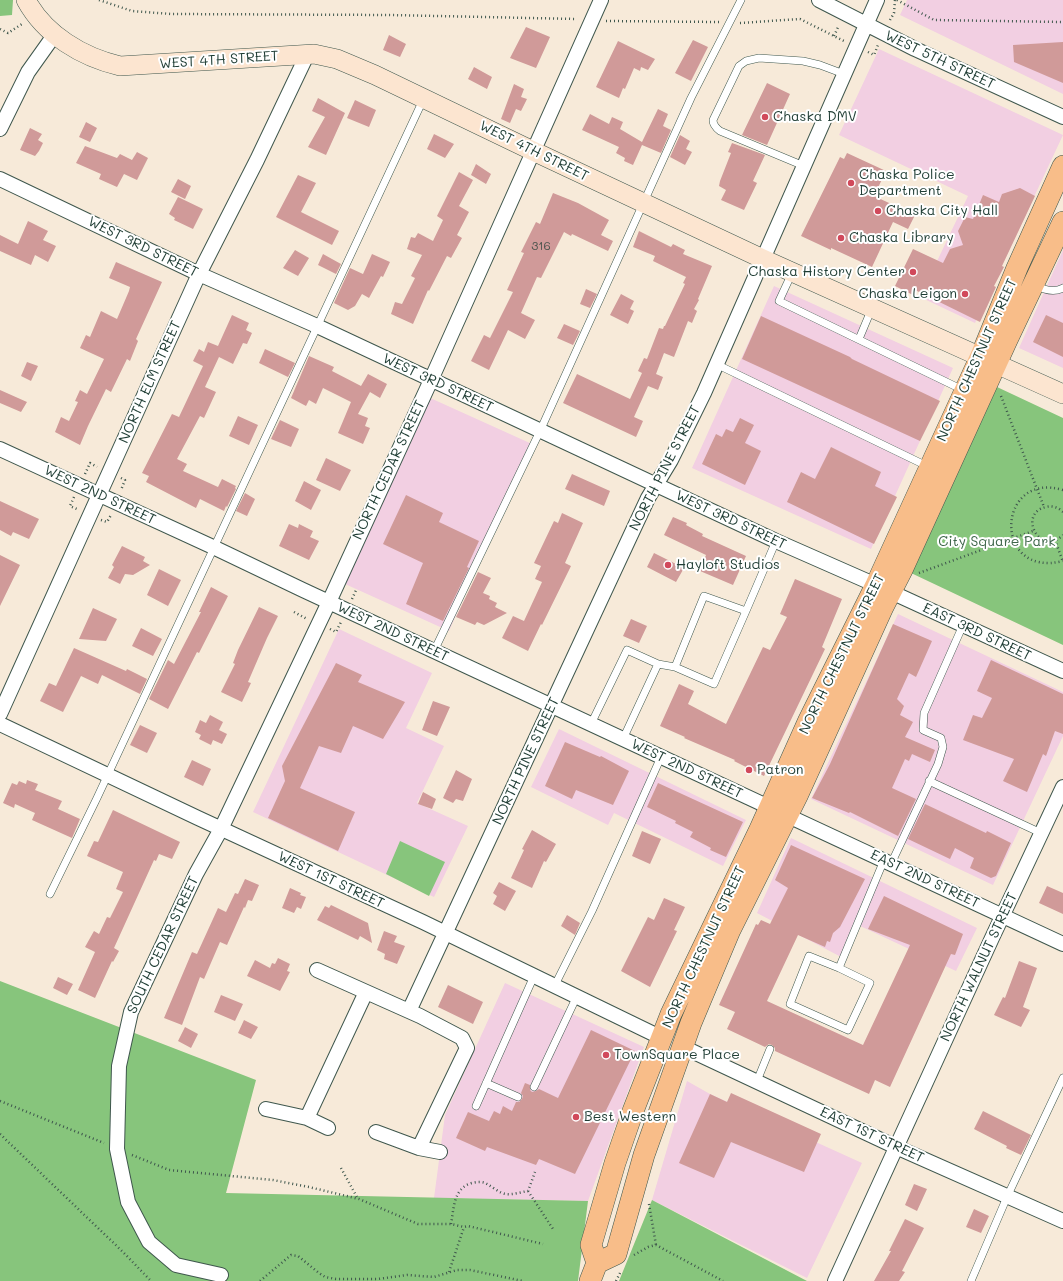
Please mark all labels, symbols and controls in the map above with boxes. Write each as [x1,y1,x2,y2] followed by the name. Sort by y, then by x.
[882,27,998,93] street label: WEST 5TH STREET
[159,47,279,73] street label: WEST 4TH STREET
[773,109,857,125] place label: Chaska DMV
[760,112,770,122] marker: Chaska DMV
[477,117,591,185] street label: WEST 4TH STREET
[859,167,955,200] place label: Chaska Police Department
[846,178,856,188] marker: Chaska Police Department
[886,203,998,219] place label: Chaska City Hall
[873,206,883,216] marker: Chaska City Hall
[85,213,201,281] street label: WEST 3RD STREET
[849,230,954,246] place label: Chaska Library
[836,233,846,243] marker: Chaska Library
[531,239,551,253] house number: 316
[748,264,905,280] place label: Chaska History Center
[908,267,918,277] marker: Chaska History Center
[933,276,1021,444] street label: NORTH CHESTNUT STREET
[858,286,957,302] place label: Chaska Leigon
[960,289,970,299] marker: Chaska Leigon
[115,318,185,446] street label: NORTH ELM STREET
[380,350,496,416] street label: WEST 3RD STREET
[349,398,429,542] street label: NORTH CEDAR STREET
[626,402,704,534] street label: NORTH PINE STREET
[42,462,158,528] street label: WEST 2ND STREET
[673,487,789,553] street label: WEST 3RD STREET
[938,534,1056,550] park label: City Square Park
[676,557,780,573] place label: Hayloft Studios
[663,560,673,570] marker: Hayloft Studios
[796,571,888,737] street label: NORTH CHESTNUT STREET
[335,599,451,665] street label: WEST 2ND STREET
[920,600,1034,664] street label: EAST 3RD STREET
[489,695,563,827] street label: NORTH PINE STREET
[629,736,745,802] street label: WEST 2ND STREET
[757,762,804,778] place label: Patron
[744,765,754,775] marker: Patron
[868,846,982,912] street label: EAST 2ND STREET
[275,848,387,912] street label: WEST 1ST STREET
[659,863,749,1031] street label: NORTH CHESTNUT STREET
[124,874,202,1016] street label: SOUTH CEDAR STREET
[937,890,1021,1044] street label: NORTH WALNUT STREET
[614,1047,740,1063] place label: TownSquare Place
[601,1050,611,1060] marker: TownSquare Place
[817,1104,927,1166] street label: EAST 1ST STREET
[584,1109,676,1125] place label: Best Western
[571,1112,581,1122] marker: Best Western

